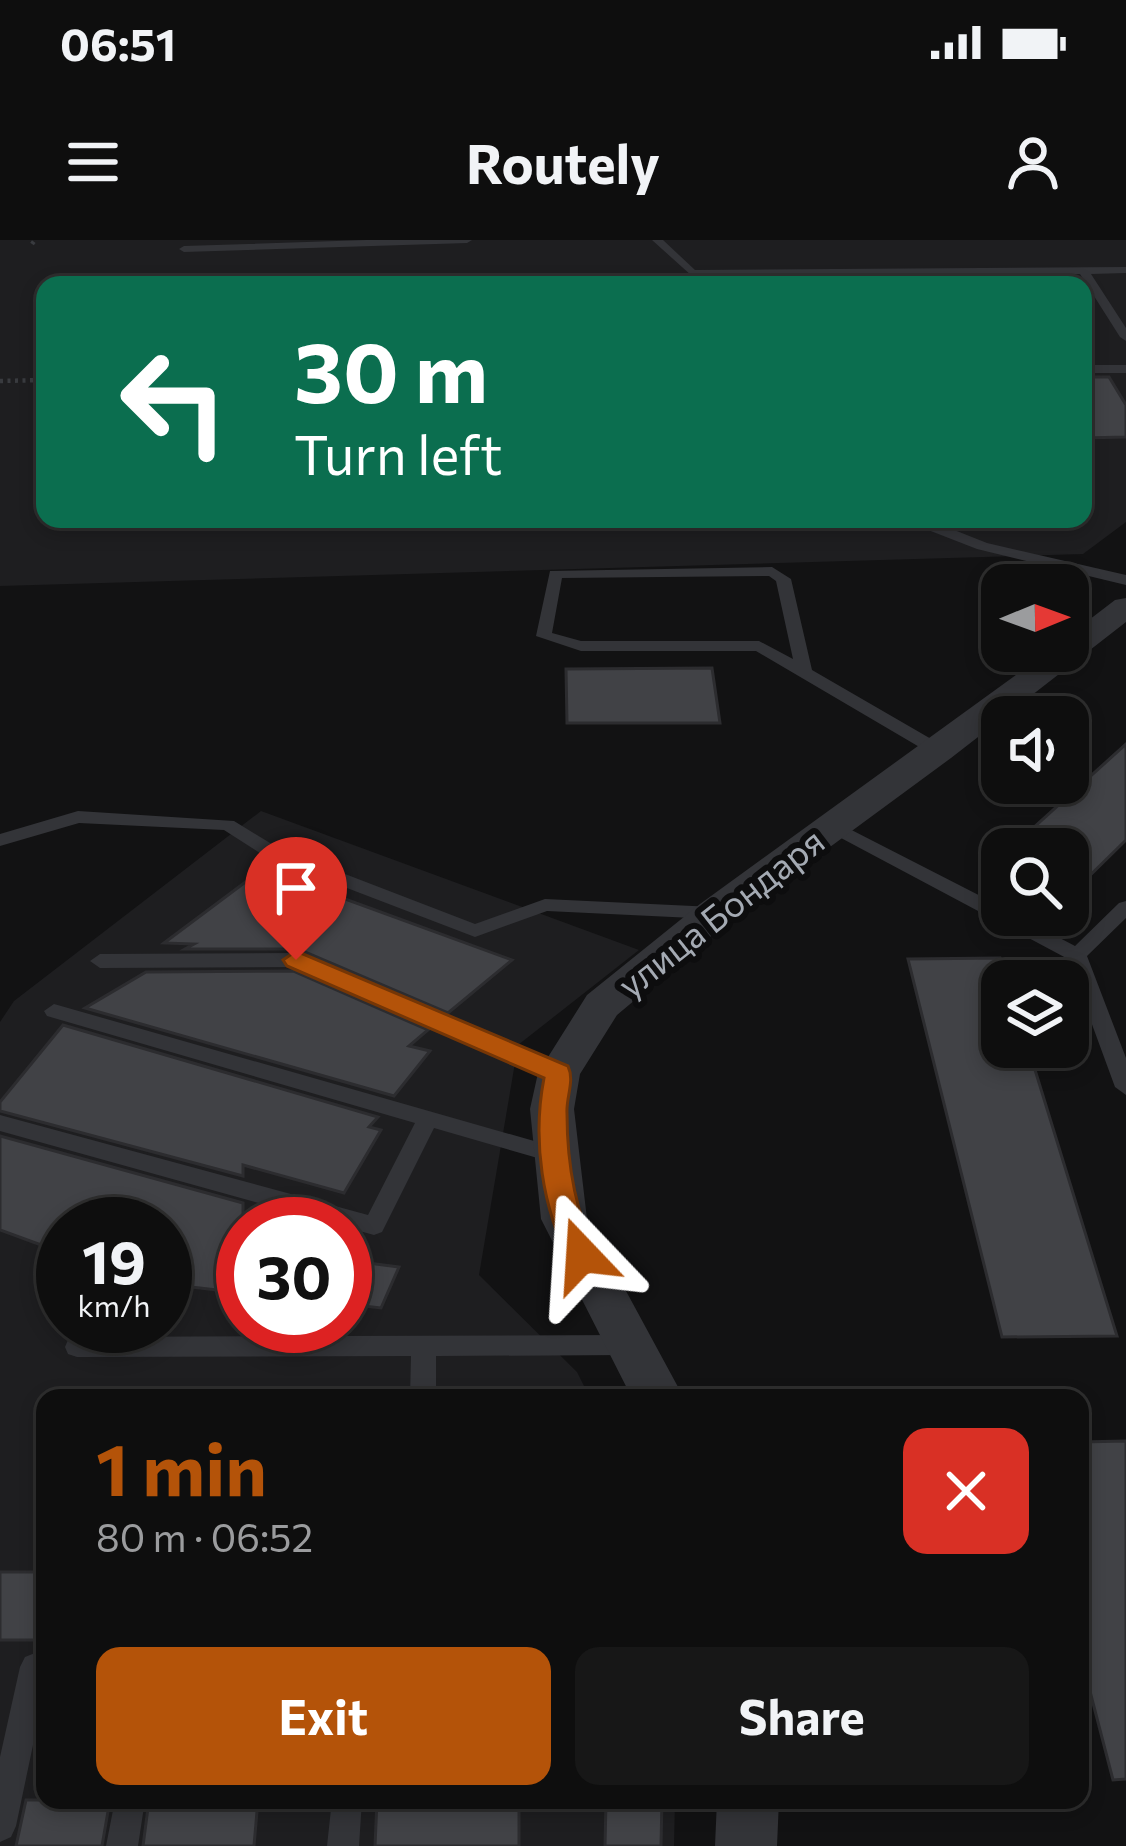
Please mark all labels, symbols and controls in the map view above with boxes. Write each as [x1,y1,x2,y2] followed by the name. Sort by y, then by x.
[60,15,176,70] text: 06:51
[60,129,126,195] icon: menu
[466,129,660,195] text: Routely
[1000,129,1066,195] icon: person
[294,318,488,420] text: 30 m
[96,324,252,480] icon: left
[294,420,502,486] text: Turn left
[981,564,1089,672] north arrow
[981,564,1089,1068] map controls
[981,696,1089,804] button: sound
[608,817,832,1006] street label: улица Бондаря
[981,828,1089,936] button: search
[245,837,347,960] pin
[263,855,329,921] icon: arrive
[981,960,1089,1068] button: layers
[519,1192,645,1318] position arrow
[216,1197,372,1353] speed limit sign: 30
[82,1223,146,1296] text: 19
[78,1286,150,1323] text: km/h
[96,1423,267,1511] text: 1 min
[903,1428,1029,1554] button: close
[96,1512,313,1560] text: 80 m · 06:52
[96,1647,551,1785] button: Exit
[575,1647,1029,1785] button: Share

